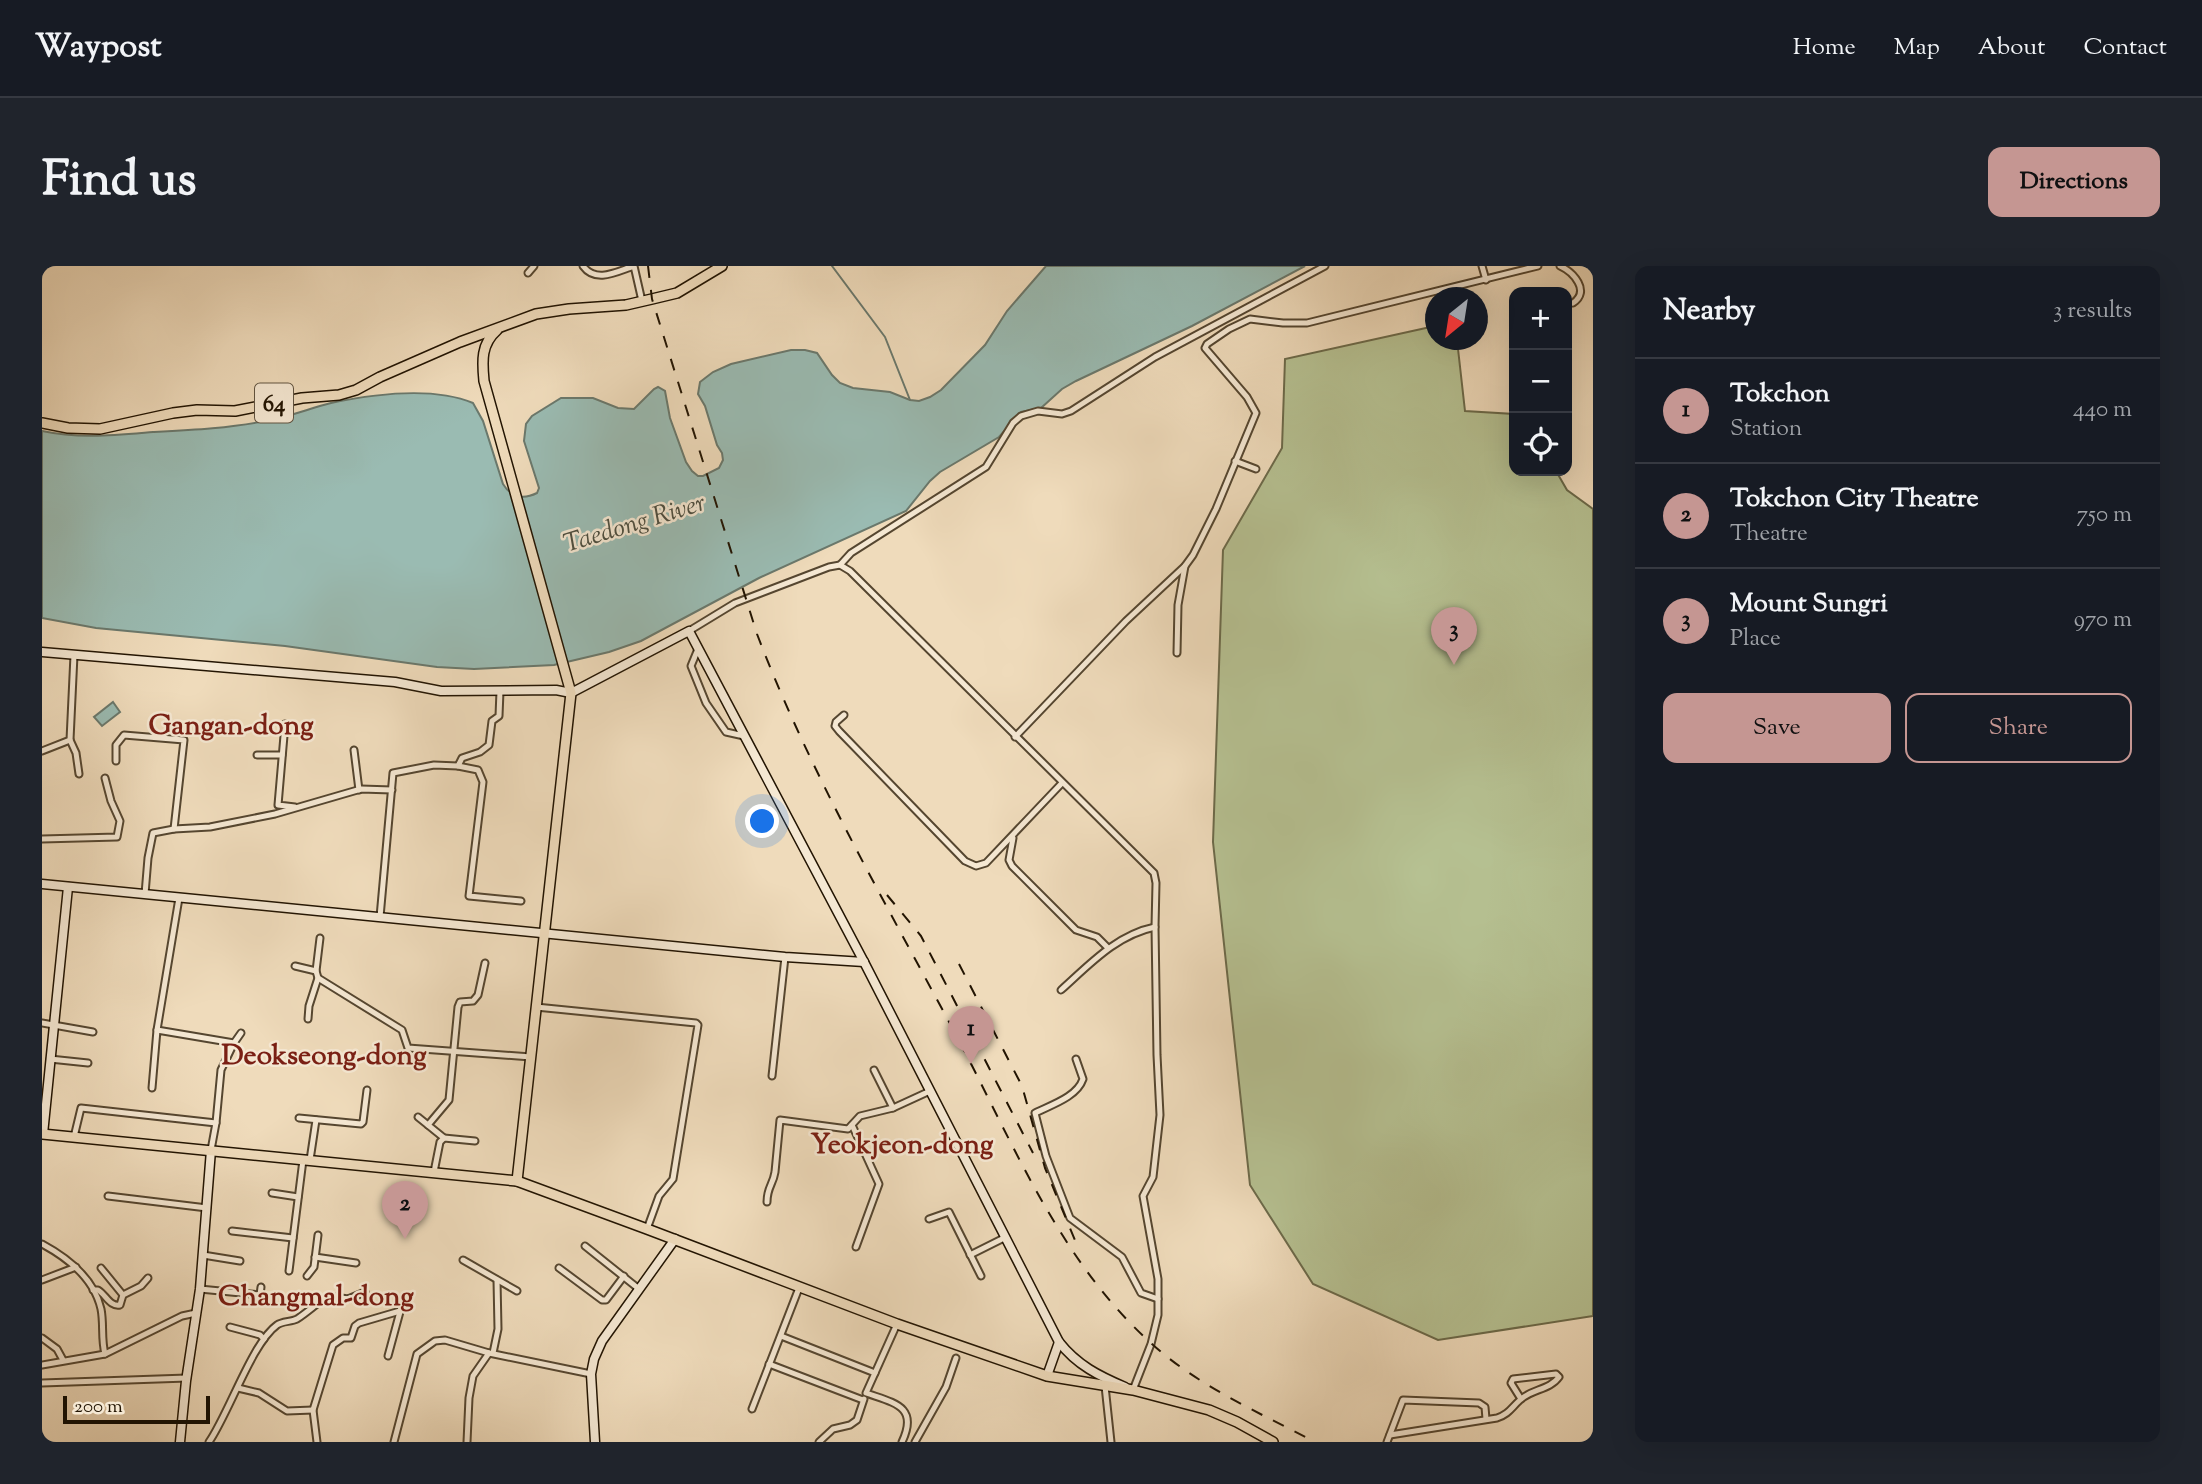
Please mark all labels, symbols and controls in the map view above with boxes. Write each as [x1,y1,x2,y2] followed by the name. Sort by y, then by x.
[35,24,162,72] text: Waypost
[1793,31,1856,65] text: Home
[1894,31,1940,65] text: Map
[1978,31,2045,65] text: About
[2083,31,2167,65] text: Contact
[42,147,196,217] text: Find us
[1988,147,2160,217] button: Directions
[1425,287,1488,350] north arrow
[1509,287,1572,476] map controls
[1509,287,1572,350] button: +
[1663,290,1755,333] text: Nearby
[2053,295,2132,328] text: 3 results
[1509,350,1572,413] button: −
[1730,376,1830,413] text: Tokchon
[255,384,293,422] road number: 64
[1682,394,1690,427] text: 1
[2073,394,2132,427] text: 440 m
[1509,413,1572,476] button: locate
[1730,413,1802,446] text: Station
[1730,481,1979,518] text: Tokchon City Theatre
[559,485,710,564] water label: Taedong River
[1681,499,1691,532] text: 2
[2077,499,2132,532] text: 750 m
[1730,518,1808,551] text: Theatre
[1730,586,1888,623] text: Mount Sungri
[1681,604,1691,637] text: 3
[2074,604,2132,637] text: 970 m
[1431,607,1477,665] pin: 3
[1730,623,1781,656] text: Place
[1663,693,1891,763] button: Save
[1905,693,2132,763] button: Share
[148,707,314,747] district label: Gangan-dong
[745,804,779,838] your location
[948,1006,994,1064] pin: 1
[221,1037,427,1077] district label: Deokseong-dong
[811,1126,994,1166] district label: Yeokjeon-dong
[382,1181,428,1239] pin: 2
[218,1278,414,1318] district label: Changmal-dong
[63,1393,210,1425] scale bar
[74,1394,123,1421] text: 200 m

